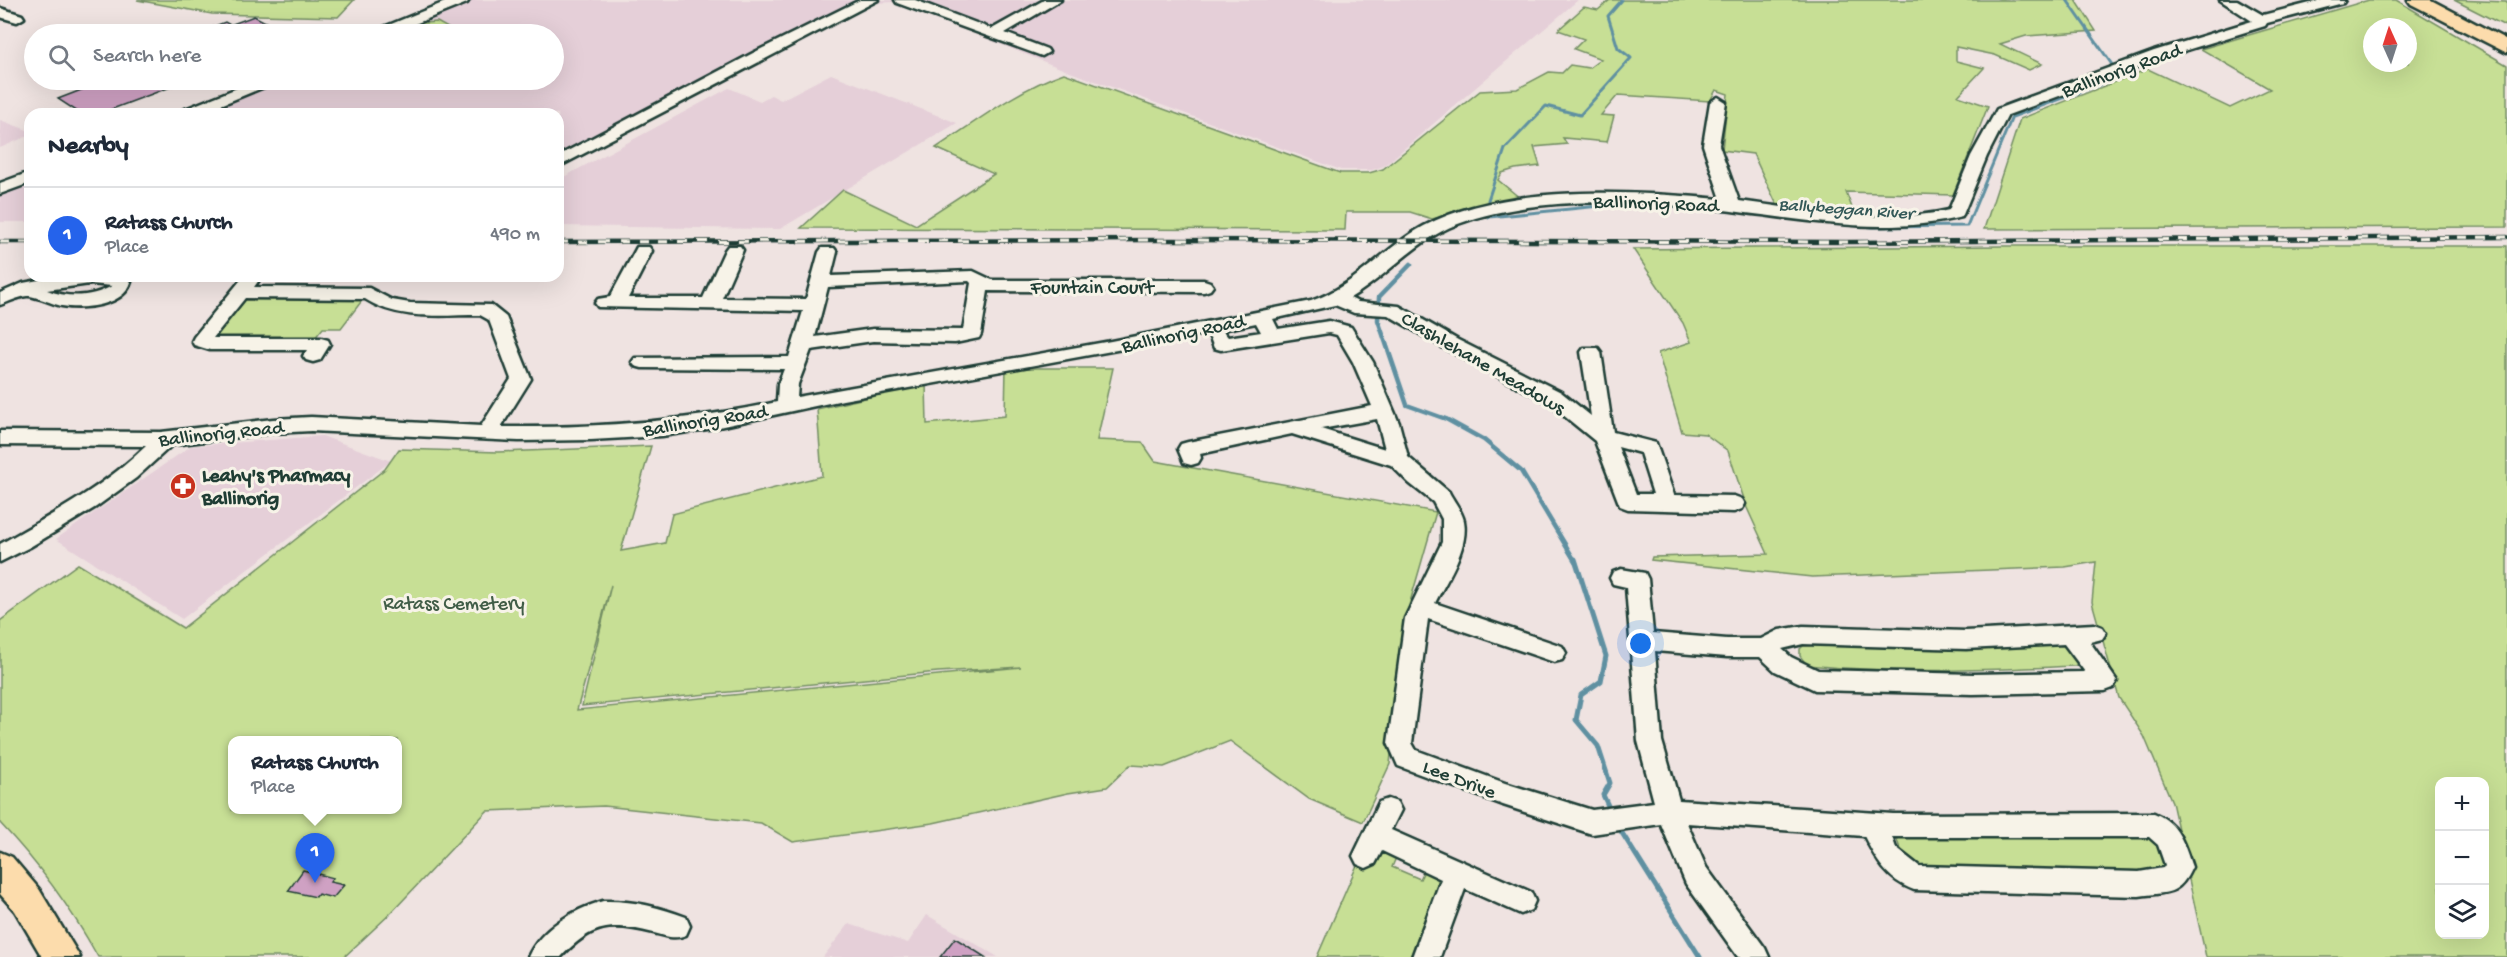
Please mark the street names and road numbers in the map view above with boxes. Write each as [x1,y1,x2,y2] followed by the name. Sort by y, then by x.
[2058,39,2187,105] street label: Ballinorig Road
[1592,192,1721,219] street label: Ballinorig Road
[1029,278,1155,301] street label: Fountain Court
[1396,309,1569,422] street label: Clashlehane Meadows
[1119,311,1250,360] street label: Ballinorig Road
[641,401,772,444] street label: Ballinorig Road
[157,417,287,454] street label: Ballinorig Road
[1419,757,1499,806] street label: Lee Drive

